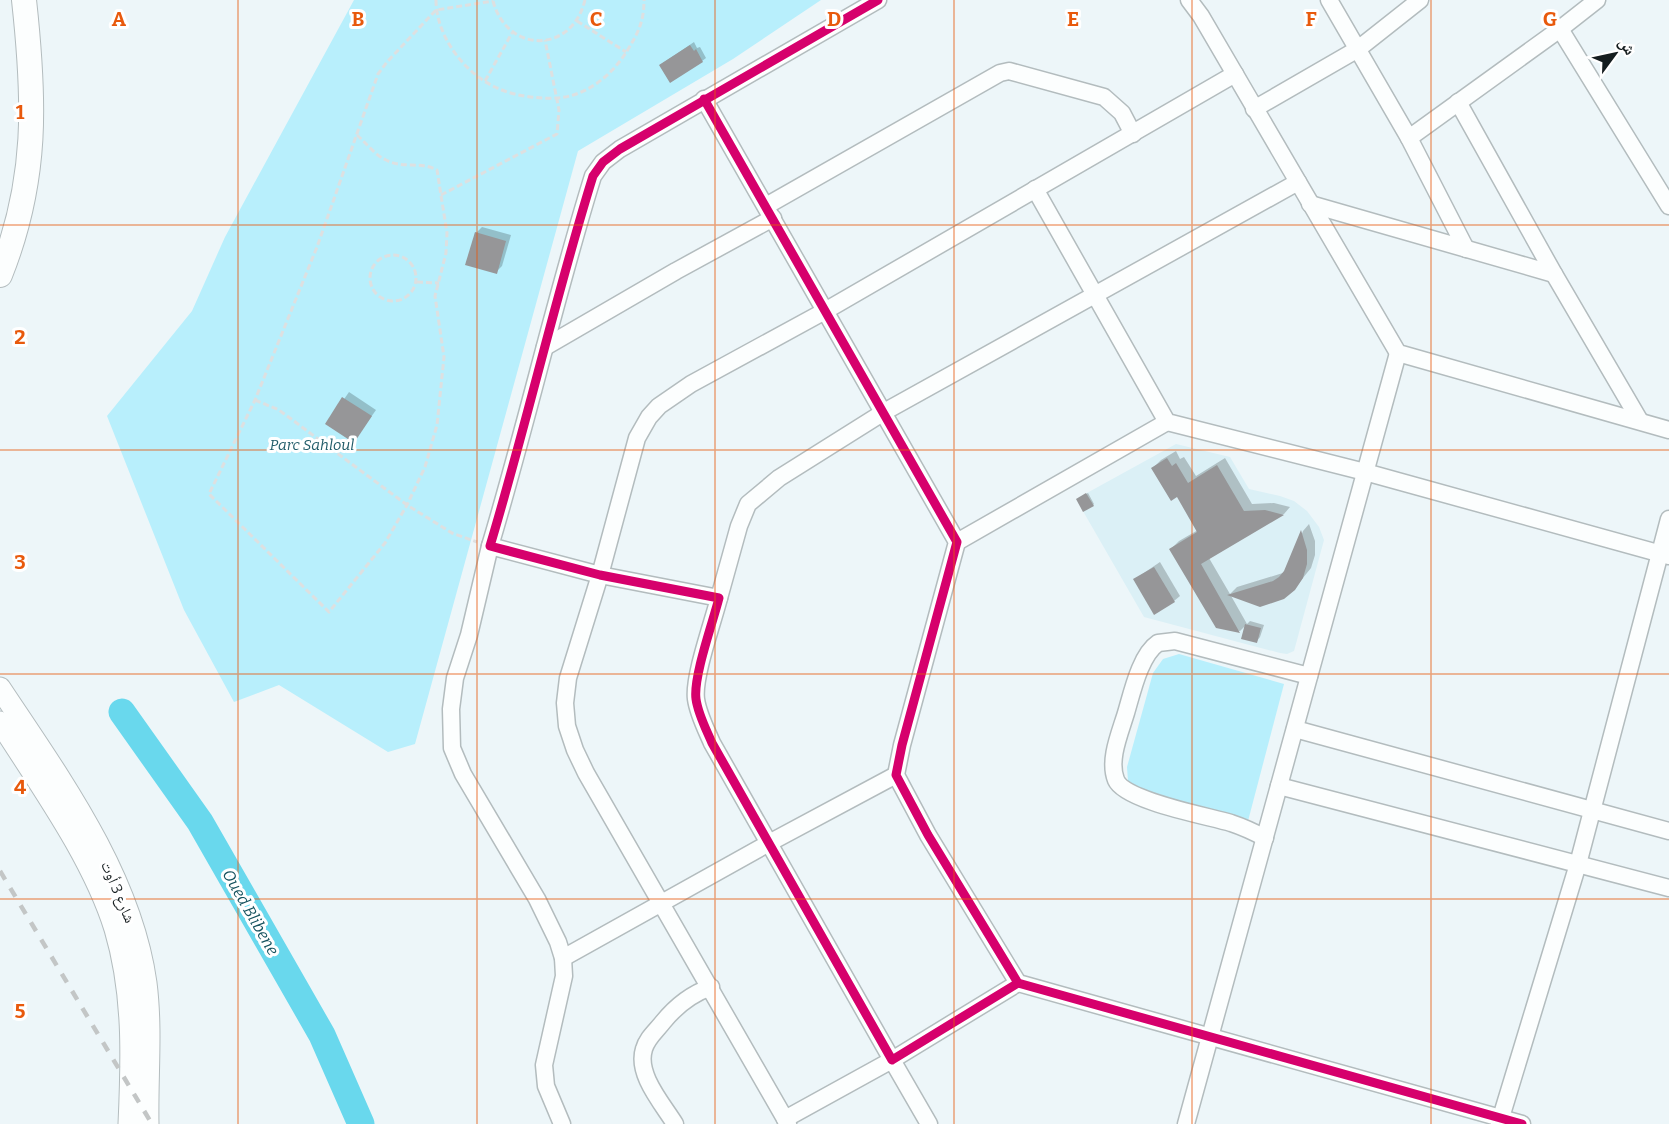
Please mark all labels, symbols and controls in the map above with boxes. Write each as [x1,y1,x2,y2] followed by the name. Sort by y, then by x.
[112,7,127,31] text: A
[352,7,365,31] text: B
[590,7,602,31] text: C
[827,7,841,31] text: D
[1067,7,1079,31] text: E
[1305,7,1317,31] text: F
[1543,7,1557,31] text: G
[1585,24,1645,84] north arrow
[1615,34,1640,58] text: ش
[16,100,25,124] text: 1
[14,325,26,349] text: 2
[270,436,354,454] park label: Parc Sahloul
[14,550,26,574] text: 3
[14,775,26,799] text: 4
[96,858,139,926] street label: شارع 3 أوت
[218,866,283,958] water label: Oued Blibene
[15,999,26,1023] text: 5

